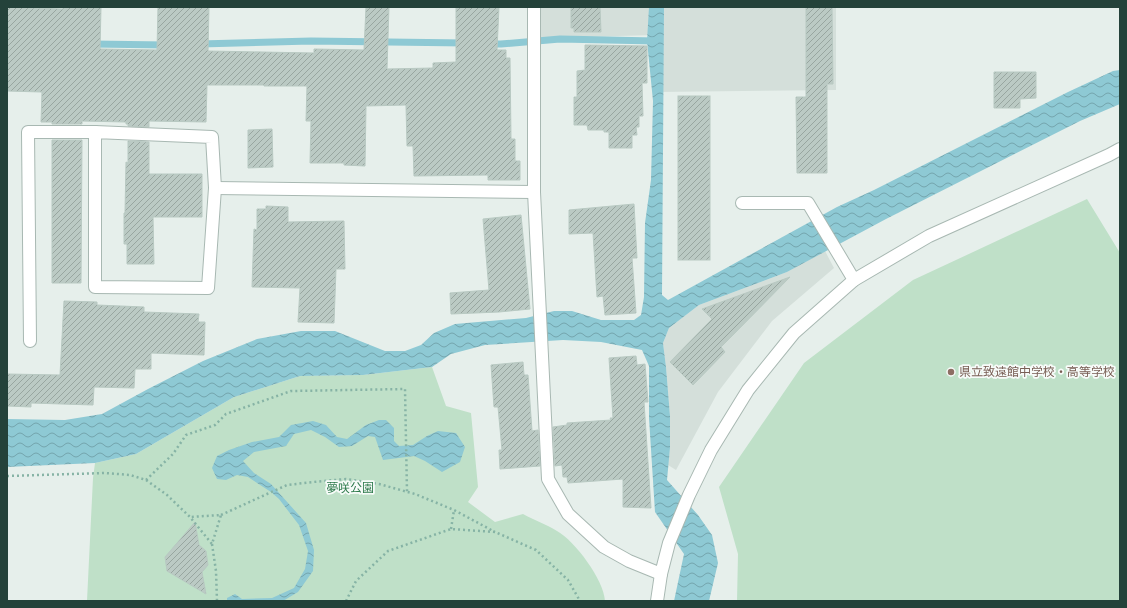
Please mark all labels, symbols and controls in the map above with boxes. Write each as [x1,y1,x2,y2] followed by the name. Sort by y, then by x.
[959,365,1115,379] place label: 県立致遠館中学校・高等学校
[946,367,956,377] marker: 県立致遠館中学校・高等学校
[326,481,374,495] park label: 夢咲公園

